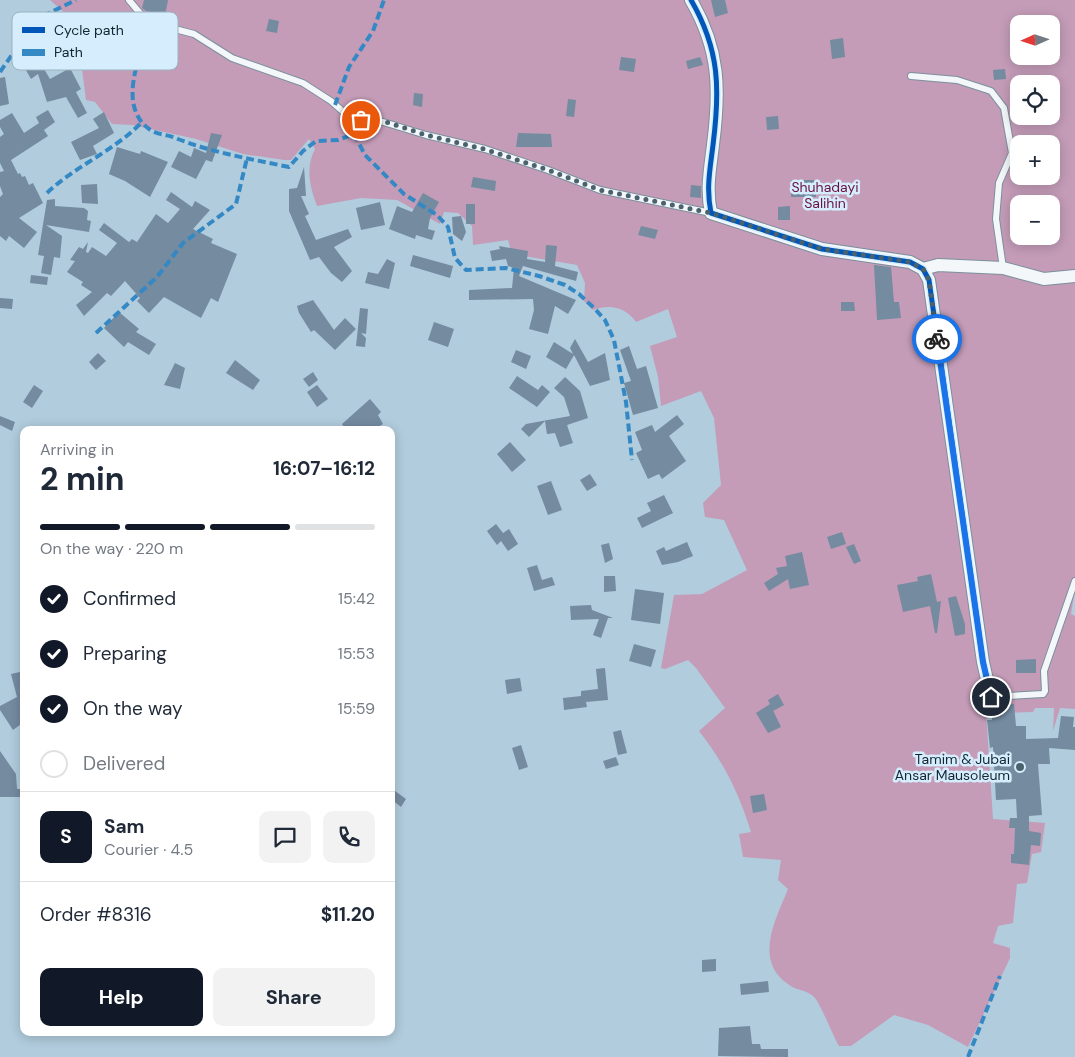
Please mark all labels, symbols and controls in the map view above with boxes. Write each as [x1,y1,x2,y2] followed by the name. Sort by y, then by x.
[12,12,178,70] legend
[1010,15,1060,65] north arrow
[1010,15,1060,245] map controls
[54,21,124,39] text: Cycle path
[54,43,83,61] text: Path
[1010,75,1060,125] button: locate
[340,99,382,141] pin
[347,106,375,134] icon: bag
[1010,135,1060,185] button: +
[791,178,859,212] park label: Shuhadayi Salihin
[1010,195,1060,245] button: −
[912,314,962,364] courier
[923,325,951,353] icon: bike
[40,439,114,460] text: Arriving in
[273,456,375,481] text: 16:07–16:12
[40,458,125,500] text: 2 min
[40,538,183,559] text: On the way · 220 m
[40,585,68,613] icon: check
[83,586,176,611] text: Confirmed
[338,588,375,609] text: 15:42
[40,640,68,668] icon: check
[83,641,167,666] text: Preparing
[338,643,375,664] text: 15:53
[970,676,1012,718] pin
[977,683,1005,711] icon: home
[40,695,68,723] icon: check
[83,696,183,721] text: On the way
[338,698,375,719] text: 15:59
[895,750,1010,784] place label: Tamim & Jubai Ansar Mausoleum
[83,751,165,776] text: Delivered
[1014,761,1026,773] marker: Tamim & Jubai Ansar Mausoleum
[259,811,311,863] button: chat
[323,811,375,863] button: phone
[104,814,145,839] text: Sam
[60,824,72,849] text: S
[104,839,193,860] text: Courier · 4.5
[40,902,152,927] text: Order #8316
[321,902,375,927] text: $11.20
[40,968,203,1026] button: Help
[213,968,375,1026] button: Share

